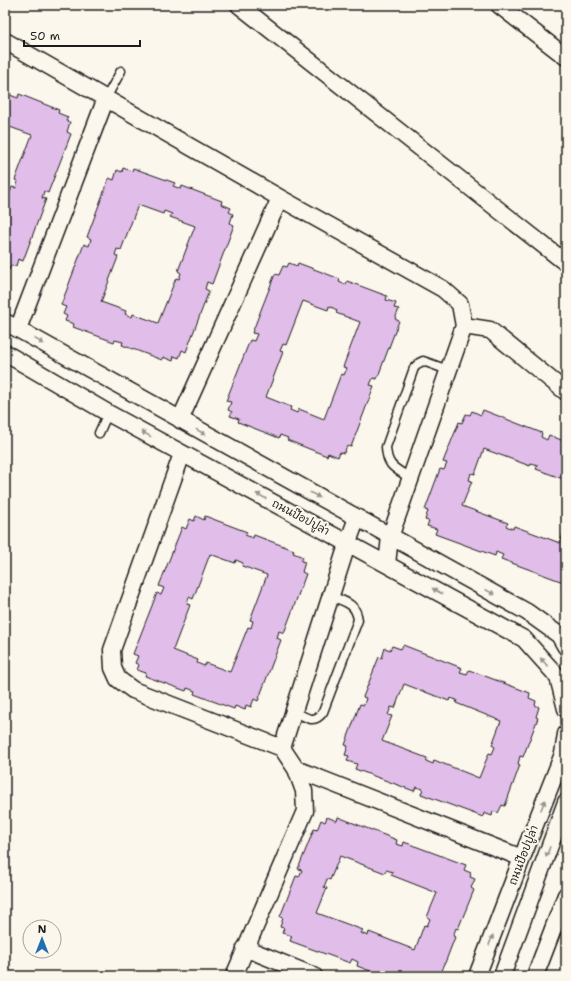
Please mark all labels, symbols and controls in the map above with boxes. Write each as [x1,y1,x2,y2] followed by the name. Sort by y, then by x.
[24,22,140,48] scale bar
[30,28,60,44] text: 50 m
[33,337,45,344] one-way arrow
[195,428,207,435] one-way arrow
[141,431,152,438] one-way arrow
[309,492,321,499] one-way arrow
[255,493,267,499] one-way arrow
[269,495,333,540] street label: ถนนป๊อปปูล่า
[431,588,443,595] one-way arrow
[484,588,496,595] one-way arrow
[540,657,549,667] one-way arrow
[540,799,546,811] one-way arrow
[504,823,543,888] street label: ถนนป๊อปปูล่า
[544,846,550,858] one-way arrow
[22,919,62,959] north arrow
[38,922,47,937] text: N
[489,933,495,945] one-way arrow

